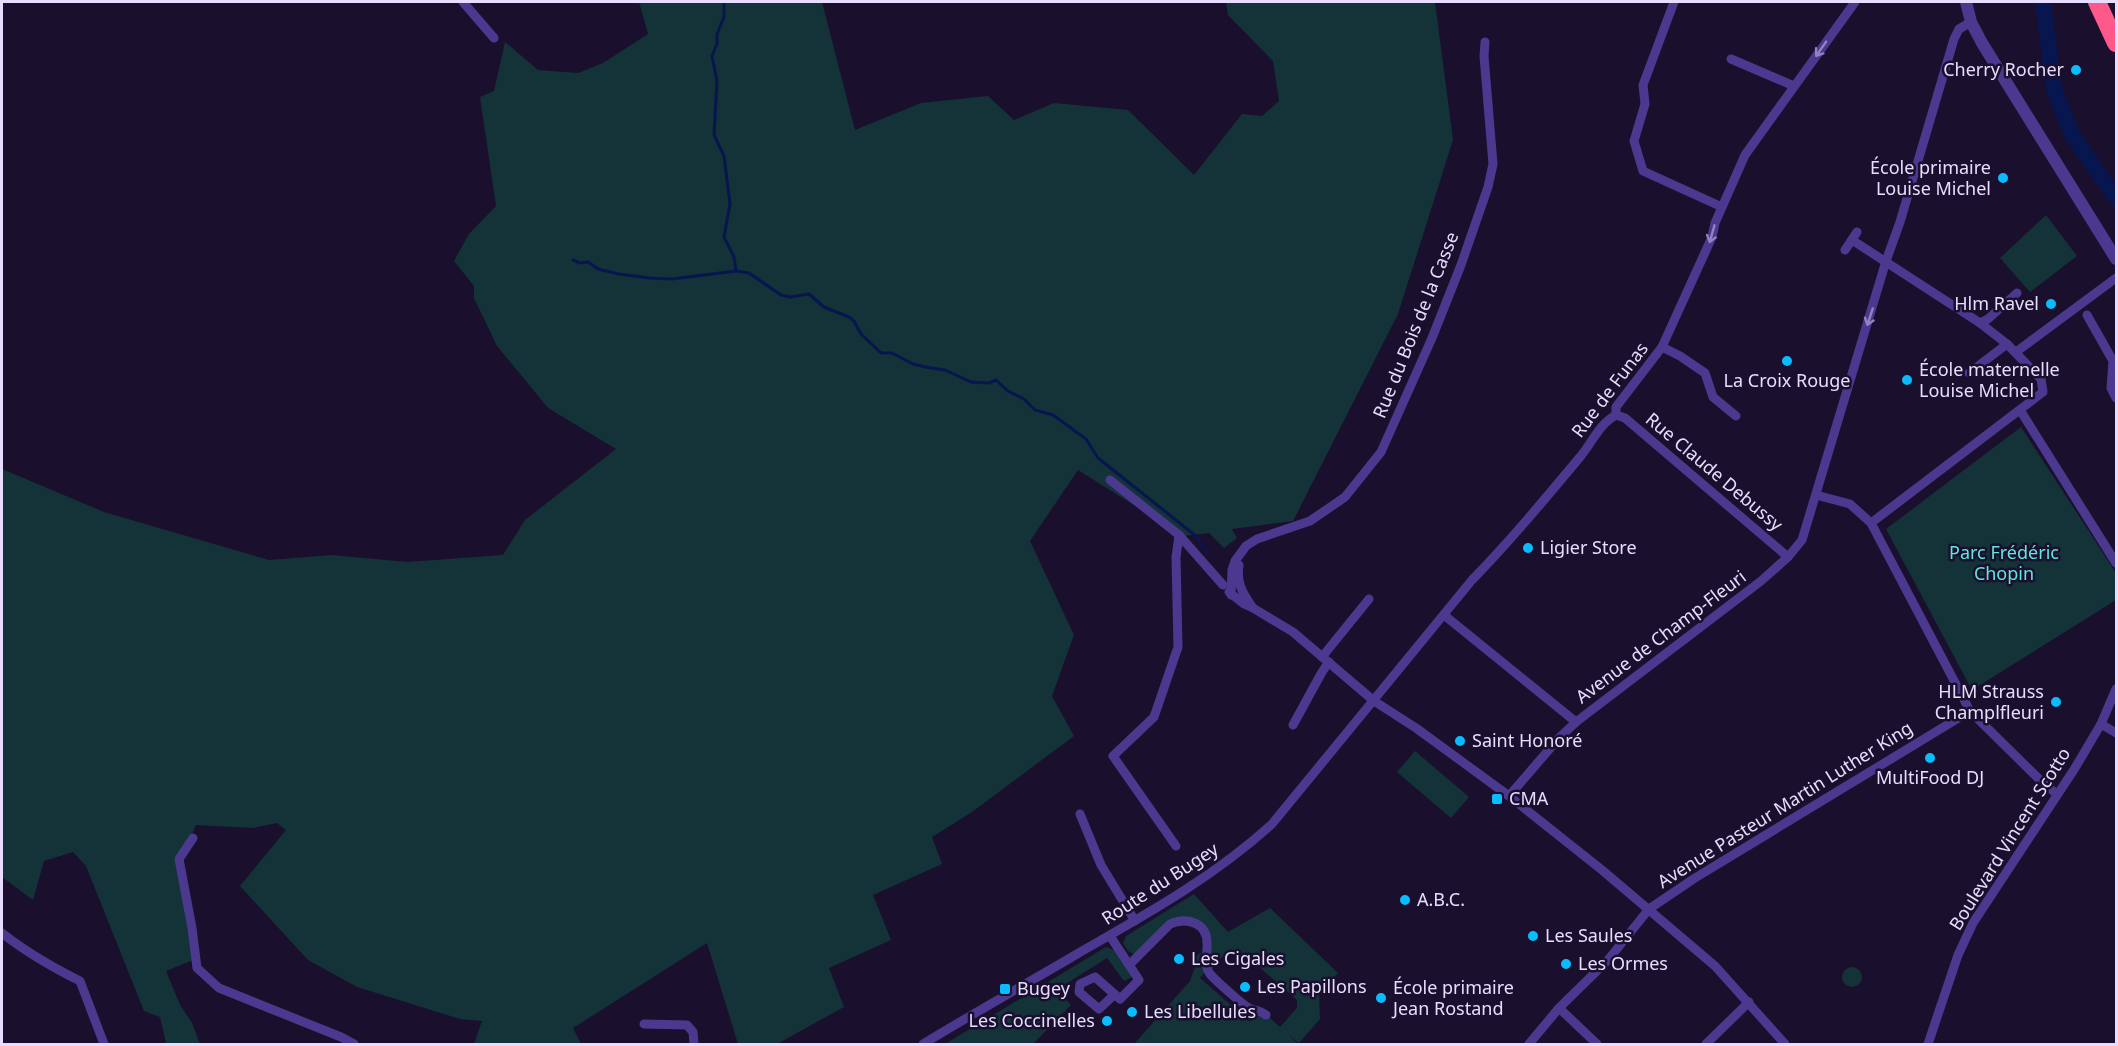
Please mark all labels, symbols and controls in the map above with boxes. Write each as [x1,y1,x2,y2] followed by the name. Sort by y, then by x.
[1815,41,1827,57] one-way arrow
[1943,57,2065,81] place label: Cherry Rocher
[2069,63,2083,77] marker: Cherry Rocher
[1870,155,1991,200] place label: École primaire Louise Michel
[1996,171,2010,185] marker: École primaire Louise Michel
[1706,224,1717,243] one-way arrow
[1367,228,1463,421] street label: Rue du Bois de la Casse
[1954,291,2039,315] place label: Hlm Ravel
[2044,297,2058,311] marker: Hlm Ravel
[1864,307,1875,326] one-way arrow
[1566,337,1653,442] street label: Rue de Funas
[1780,354,1794,368] marker: La Croix Rouge
[1919,357,2060,402] place label: École maternelle Louise Michel
[1724,368,1850,392] place label: La Croix Rouge
[1900,373,1914,387] marker: École maternelle Louise Michel
[1641,407,1789,536] street label: Rue Claude Debussy
[1540,535,1637,559] place label: Ligier Store
[1949,540,2059,585] park label: Parc Frédéric Chopin
[1521,541,1535,555] marker: Ligier Store
[1570,564,1750,708] street label: Avenue de Champ-Fleuri
[1935,679,2044,724] place label: HLM Strauss Champlfleuri
[2049,695,2063,709] marker: HLM Strauss Champlfleuri
[1652,715,1917,893] street label: Avenue Pasteur Martin Luther King
[1472,728,1582,752] place label: Saint Honoré
[1453,734,1467,748] marker: Saint Honoré
[1943,743,2075,934] street label: Boulevard Vincent Scotto
[1923,751,1937,765] marker: MultiFood DJ
[1876,765,1984,789] place label: MultiFood DJ
[1509,786,1549,810] place label: CMA
[1490,792,1504,806] marker: CMA
[1097,836,1223,930] street label: Route du Bugey
[1417,887,1465,911] place label: A.B.C.
[1398,893,1412,907] marker: A.B.C.
[1545,923,1632,947] place label: Les Saules
[1526,929,1540,943] marker: Les Saules
[1191,946,1285,970] place label: Les Cigales
[1578,951,1668,975] place label: Les Ormes
[1172,952,1186,966] marker: Les Cigales
[1559,957,1573,971] marker: Les Ormes
[1257,974,1367,998] place label: Les Papillons
[1391,975,1514,1020] place label: École primaire Jean Rostand
[1017,976,1071,1000] place label: Bugey
[1238,980,1252,994] marker: Les Papillons
[998,982,1012,996] marker: Bugey
[1374,991,1388,1005] marker: École primaire Jean Rostand
[1144,999,1256,1023] place label: Les Libellules
[1125,1005,1139,1019] marker: Les Libellules
[969,1008,1095,1032] place label: Les Coccinelles
[1100,1014,1114,1028] marker: Les Coccinelles

